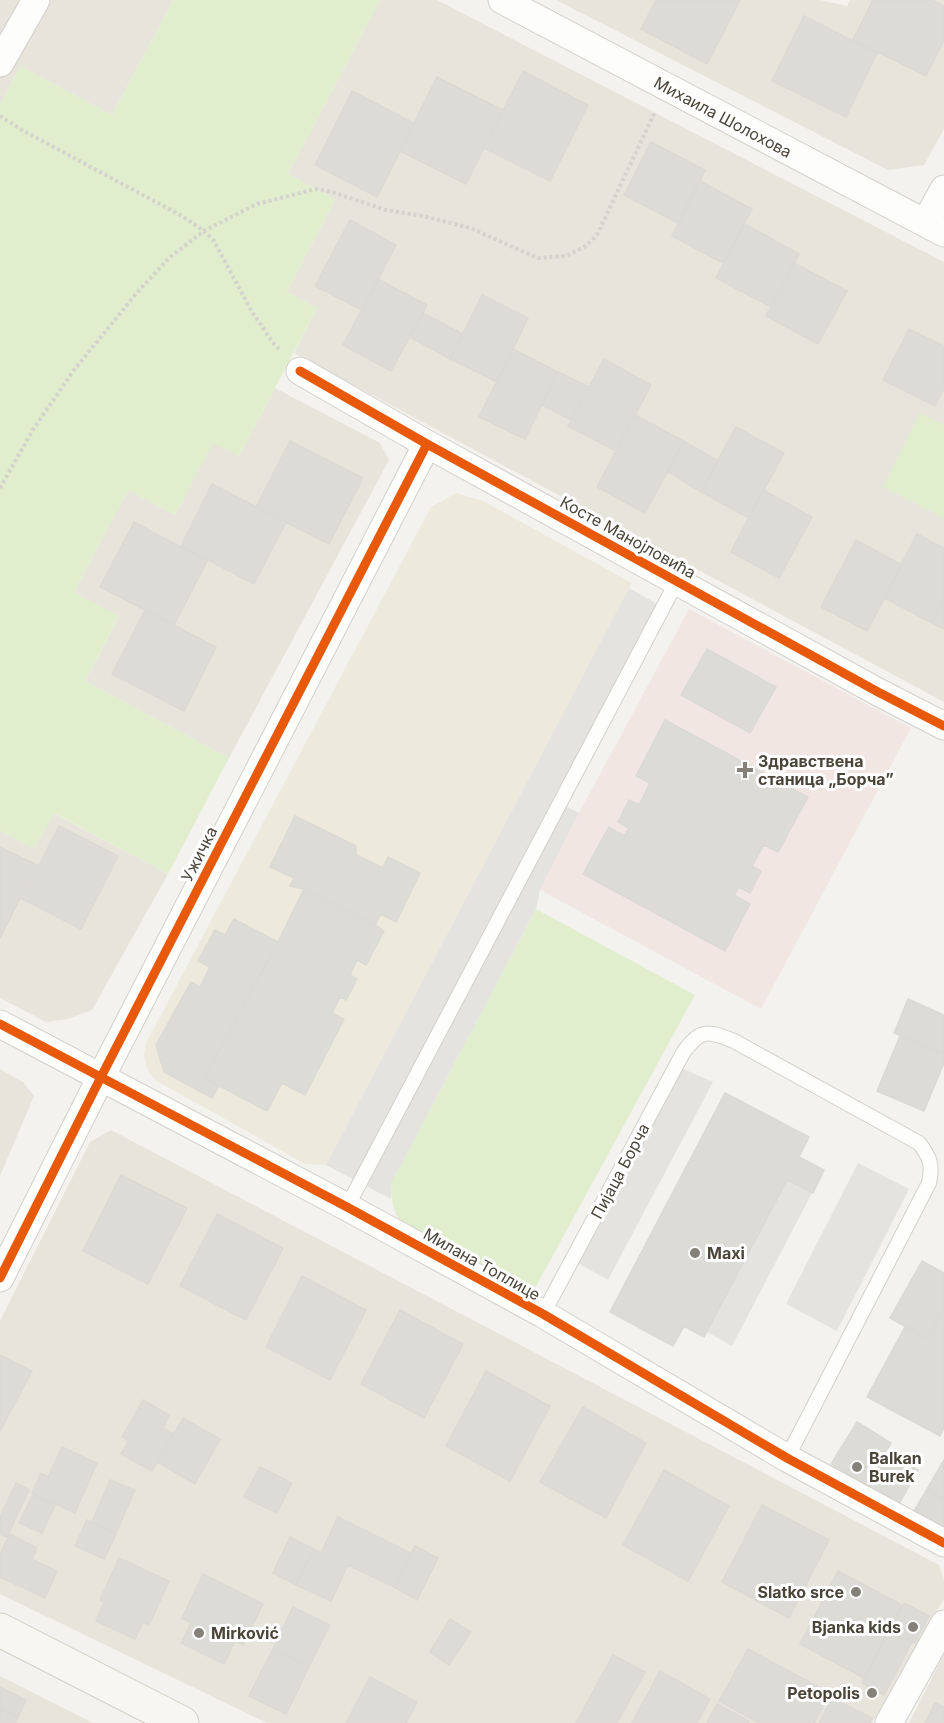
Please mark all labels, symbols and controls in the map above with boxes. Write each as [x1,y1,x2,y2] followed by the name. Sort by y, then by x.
[651,72,795,162] street label: Михаила Шолохова
[557,491,699,583] street label: Косте Манојловића
[758,751,894,789] place label: Здравствена станица „Борча”
[736,761,754,779] marker: Здравствена станица „Борча”
[177,823,221,885] street label: Ужичка
[586,1120,654,1222] street label: Пијаца Борча
[420,1224,544,1304] street label: Милана Топлице
[707,1243,745,1263] place label: Maxi
[688,1246,702,1260] marker: Maxi
[869,1448,922,1486] place label: Balkan Burek
[850,1460,864,1474] marker: Balkan Burek
[757,1582,844,1602] place label: Slatko srce
[849,1585,863,1599] marker: Slatko srce
[812,1617,901,1637] place label: Bjanka kids
[906,1620,920,1634] marker: Bjanka kids
[211,1623,279,1643] place label: Mirković
[192,1626,206,1640] marker: Mirković
[787,1683,860,1703] place label: Petopolis
[865,1686,879,1700] marker: Petopolis

